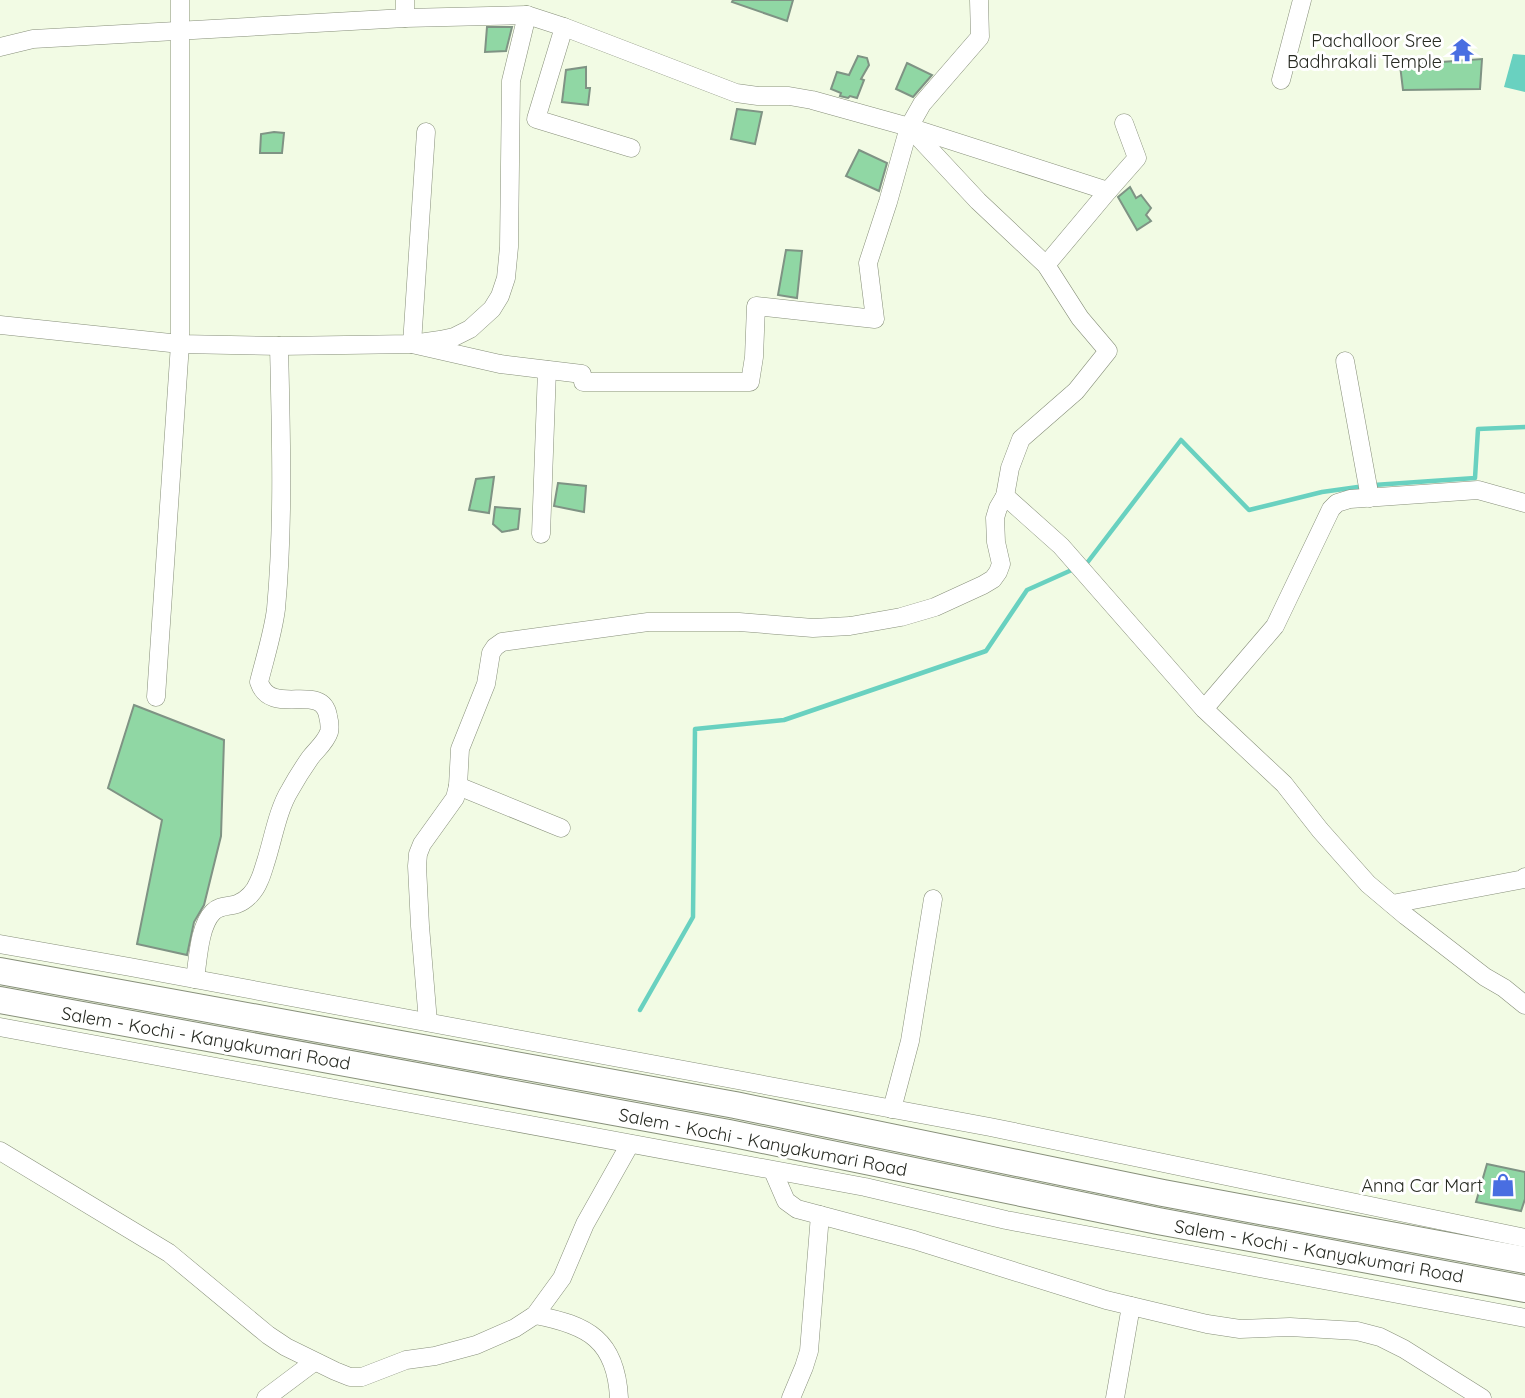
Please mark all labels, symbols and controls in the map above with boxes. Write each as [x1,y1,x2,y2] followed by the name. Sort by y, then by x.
[1287,29,1442,73] place label: Pachalloor Sree Badhrakali Temple
[1448,36,1476,64] temple icon: Pachalloor Sree Badhrakali Temple
[60,1001,352,1075] street label: Salem - Kochi - Kanyakumari Road
[617,1103,909,1181] street label: Salem - Kochi - Kanyakumari Road
[1489,1171,1517,1199] shop icon: Anna Car Mart
[1361,1174,1483,1197] place label: Anna Car Mart
[1173,1214,1465,1288] street label: Salem - Kochi - Kanyakumari Road

